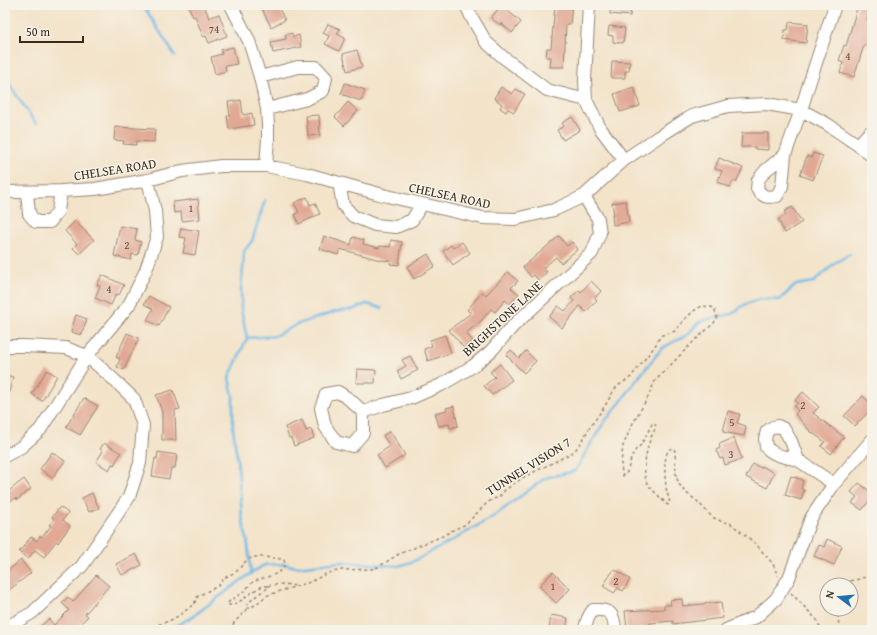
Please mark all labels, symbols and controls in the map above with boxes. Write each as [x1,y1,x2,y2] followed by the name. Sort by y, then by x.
[20,18,83,44] scale bar
[209,21,219,37] house number: 74
[26,23,50,40] text: 50 m
[845,48,851,64] house number: 4
[73,154,158,185] street label: CHELSEA ROAD
[407,178,493,213] street label: CHELSEA ROAD
[188,200,194,216] house number: 1
[124,237,130,253] house number: 2
[458,276,547,361] street label: BRIGHSTONE LANE
[106,281,112,297] house number: 4
[800,397,806,413] house number: 2
[729,414,735,430] house number: 5
[482,433,574,500] street label: TUNNEL VISION 7
[728,446,734,462] house number: 3
[613,573,619,589] house number: 2
[819,577,859,617] north arrow
[550,578,556,594] house number: 1
[821,588,838,600] text: N

